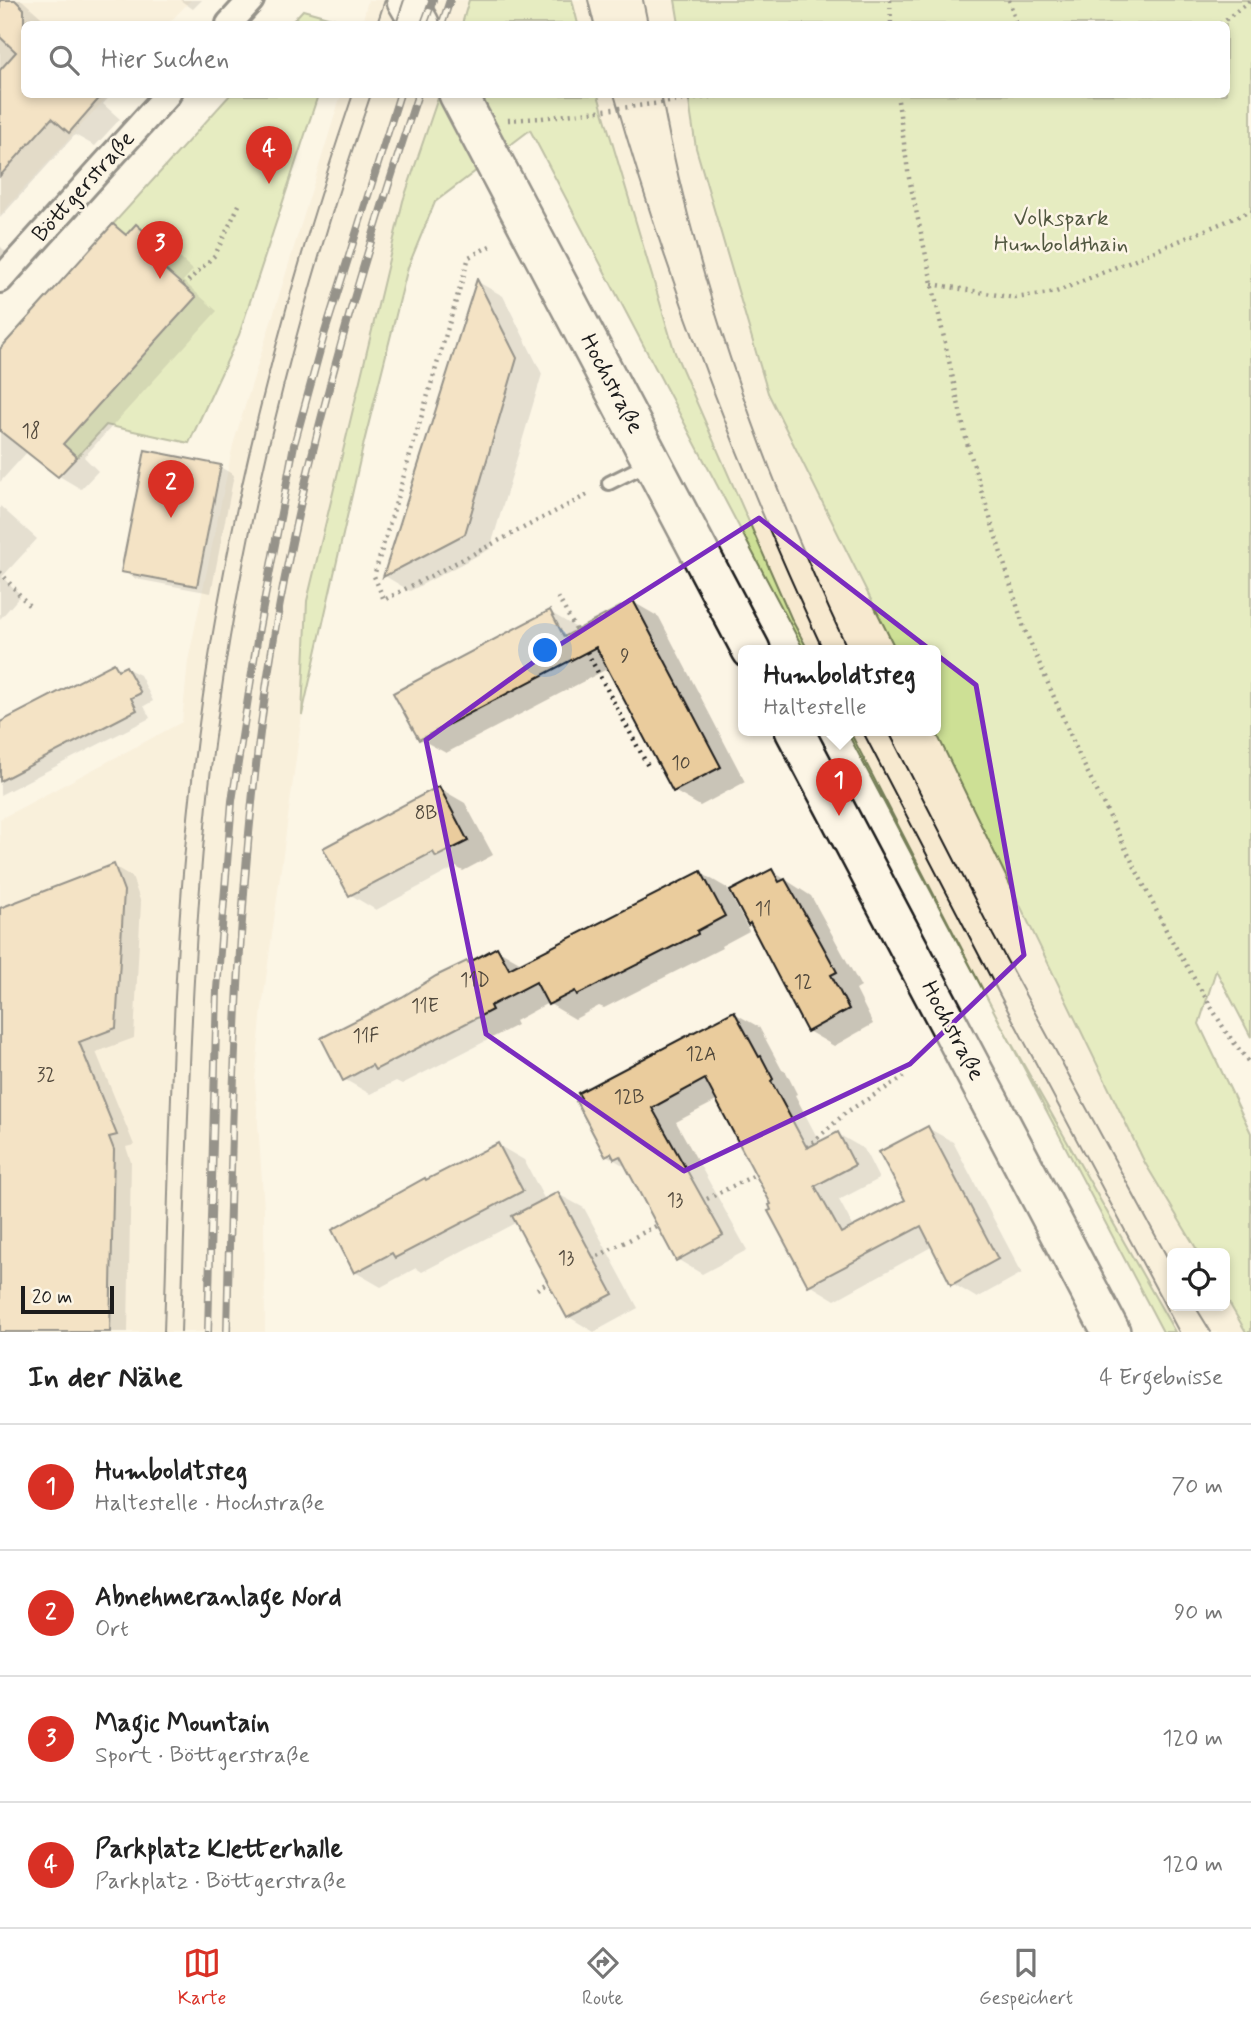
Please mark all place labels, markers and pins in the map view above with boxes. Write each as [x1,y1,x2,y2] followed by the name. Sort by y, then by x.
[246,126,292,184] pin: 4
[137,221,183,279] pin: 3
[148,460,194,518] pin: 2
[816,758,862,816] pin: 1

